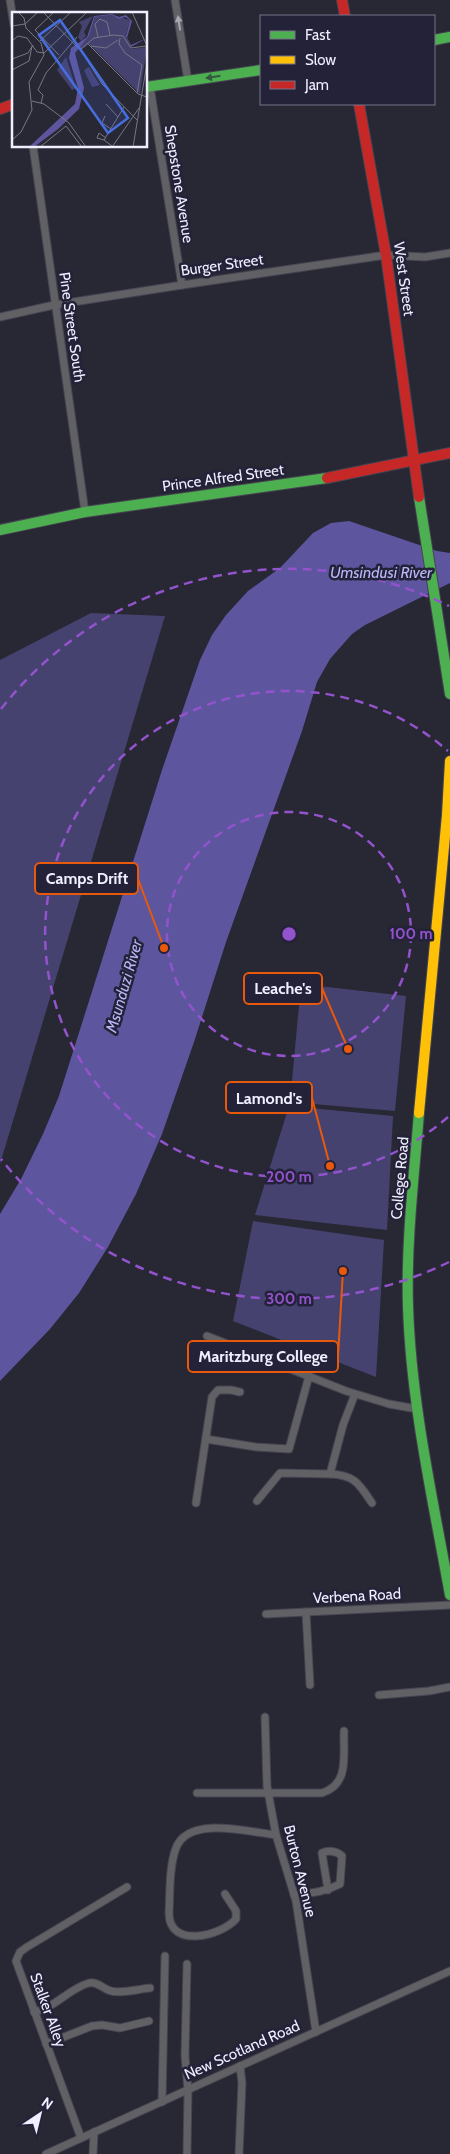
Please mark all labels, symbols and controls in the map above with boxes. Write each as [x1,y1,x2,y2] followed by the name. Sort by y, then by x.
[12,12,148,148] inset map
[175,15,183,31] one-way arrow
[260,15,435,105] legend
[305,26,330,44] text: Fast
[305,51,336,69] text: Slow
[205,74,221,82] one-way arrow
[304,76,329,94] text: Jam
[161,124,197,245] street label: Shepstone Avenue
[390,241,418,317] street label: West Street
[180,250,264,280] street label: Burger Street
[55,271,89,383] street label: Pine Street South
[161,461,285,495] street label: Prince Alfred Street
[330,563,433,582] water label: Umsindusi River
[35,863,138,894] callout: Camps Drift
[46,869,129,888] text: Camps Drift
[280,925,298,943] centre of rings
[389,925,433,943] text: 100 m
[101,936,147,1036] water label: Msunduzi River
[244,973,322,1004] callout: Leache's
[254,979,312,998] text: Leache's
[226,1082,312,1113] callout: Lamond's
[236,1089,302,1108] text: Lamond's
[387,1136,413,1220] street label: College Road
[266,1168,312,1186] text: 200 m
[266,1290,312,1308] text: 300 m
[188,1341,338,1372] callout: Maritzburg College
[198,1347,328,1366] text: Maritzburg College
[313,1585,401,1607] street label: Verbena Road
[280,1823,320,1919] street label: Burton Avenue
[26,1970,70,2050] street label: Stalker Alley
[182,2016,302,2084] street label: New Scotland Road
[15,2089,65,2139] north arrow
[38,2093,57,2114] text: N

